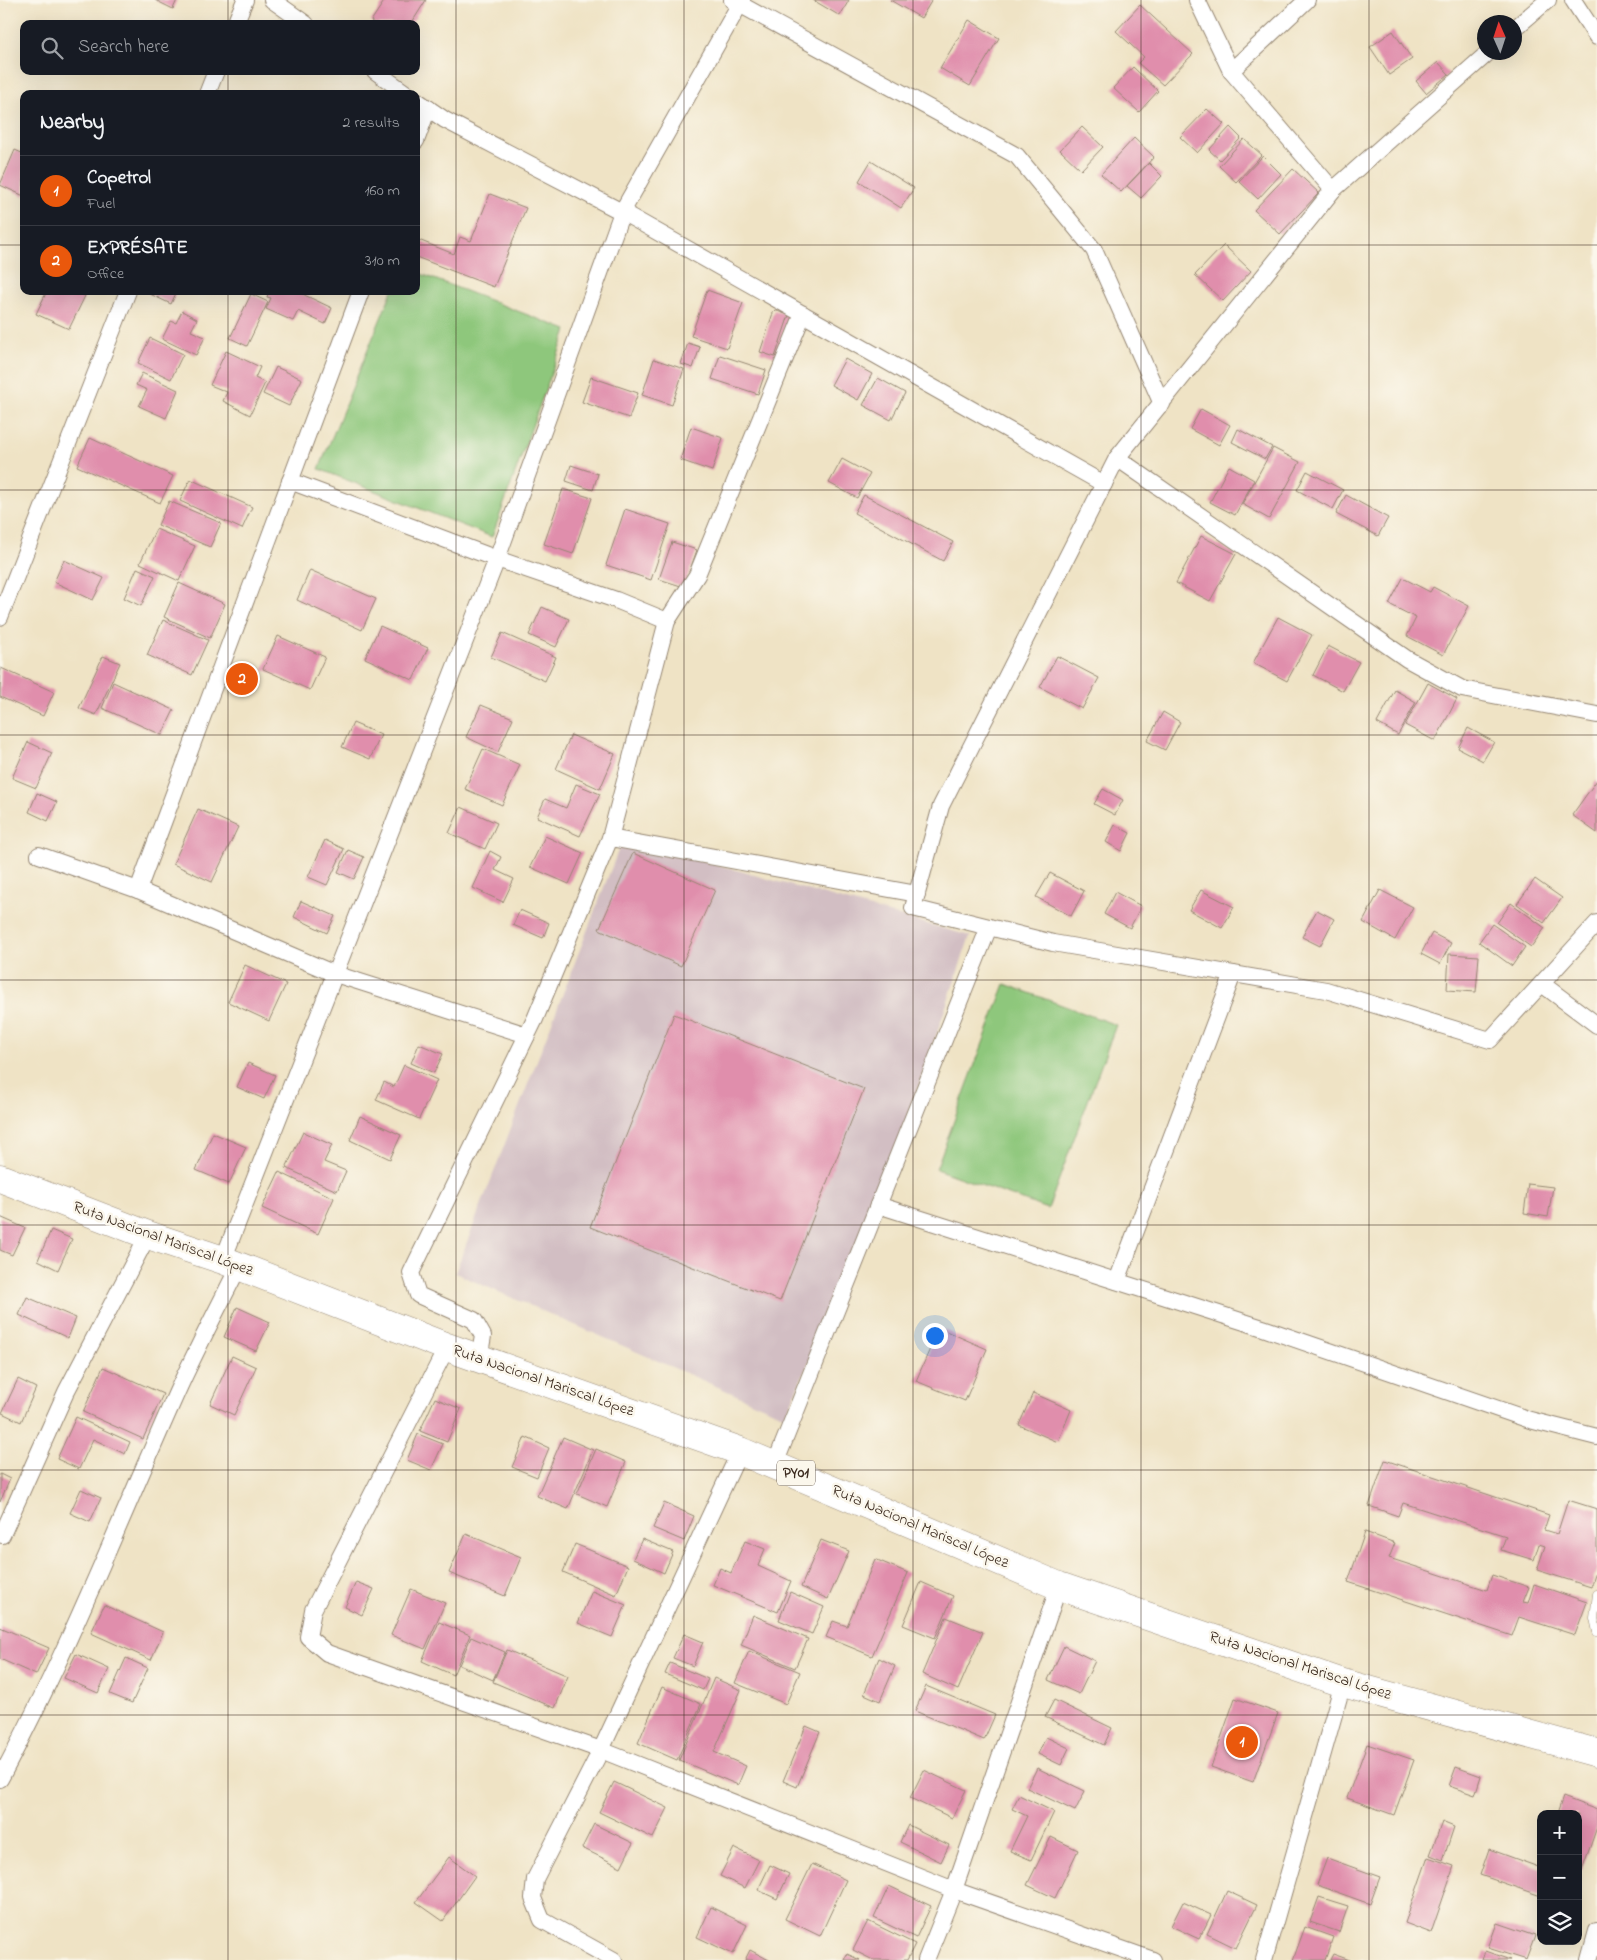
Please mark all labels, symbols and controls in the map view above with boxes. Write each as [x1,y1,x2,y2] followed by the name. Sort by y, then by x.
[1477,15,1522,60] north arrow
[20,20,420,75] search box
[38,34,66,62] icon: search
[78,34,169,61] text: Search here
[40,108,104,138] text: Nearby
[342,111,400,135] text: 2 results
[87,165,151,192] text: Copetrol
[53,179,59,203] text: 1
[365,179,400,203] text: 160 m
[87,192,115,216] text: Fuel
[87,235,188,262] text: EXPRÉSATE
[52,249,60,273] text: 2
[365,249,400,273] text: 310 m
[87,262,124,286] text: Office
[226,660,258,698] pin: 2
[69,1195,257,1283] street label: Ruta Nacional Mariscal López
[922,1323,948,1349] your location
[449,1339,637,1423] street label: Ruta Nacional Mariscal López
[777,1460,815,1486] road number: PY01
[828,1479,1013,1575] street label: Ruta Nacional Mariscal López
[1206,1625,1395,1707] street label: Ruta Nacional Mariscal López
[1226,1723,1258,1761] pin: 1
[1537,1810,1582,1945] map controls
[1537,1810,1582,1855] button: +
[1537,1855,1582,1900] button: −
[1537,1900,1582,1945] button: layers

